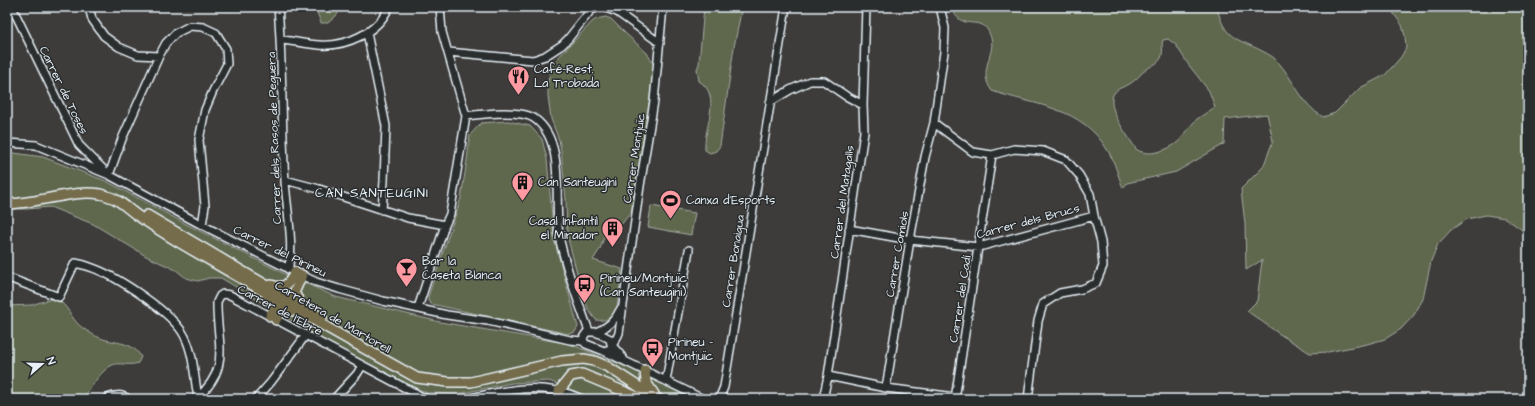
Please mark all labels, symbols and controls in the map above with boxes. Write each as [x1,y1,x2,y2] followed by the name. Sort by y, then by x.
[35,43,92,137] street label: Carrer de Toses
[263,51,287,224] street label: Carrer dels Rasos de Peguera
[534,61,599,92] place label: Café-Rest. La Trobada
[505,63,531,96] restaurant icon: Café-Rest. La Trobada
[619,111,650,204] street label: Carrer Montjuïc
[826,144,860,260] street label: Carrer del Matagalls
[509,169,535,202] building icon: Can Santeugini
[538,174,617,192] place label: Can Santeugini
[315,184,429,202] district label: CAN SANTEUGINI
[658,187,684,220] sports icon: Canxa d'Esports
[686,192,775,209] place label: Canxa d'Esports
[975,200,1082,243] street label: Carrer dels Brucs
[882,210,913,298] street label: Carrer Comiols
[529,213,598,244] place label: Casal Infantil el Mirador
[718,214,750,309] street label: Carrer Bonaigua
[600,215,626,248] building icon: Casal Infantil el Mirador
[230,222,329,281] street label: Carrer del Pirineu
[422,253,501,284] place label: Bar la Caseta Blanca
[945,254,976,344] street label: Carrer del Cadí
[394,255,420,288] bar icon: Bar la Caseta Blanca
[600,270,688,302] place label: Pirineu/Montjuïc (Can Santeugini)
[571,272,597,305] bus stop icon: Pirineu/Montjuïc (Can Santeugini)
[271,277,394,358] street label: Carretera de Martorell
[234,281,326,340] street label: Carrer de l'Ebre
[668,334,714,365] place label: Pirineu - Montjuïc
[639,336,665,369] bus stop icon: Pirineu - Montjuïc
[22,344,62,384] north arrow
[43,355,59,367] text: N

